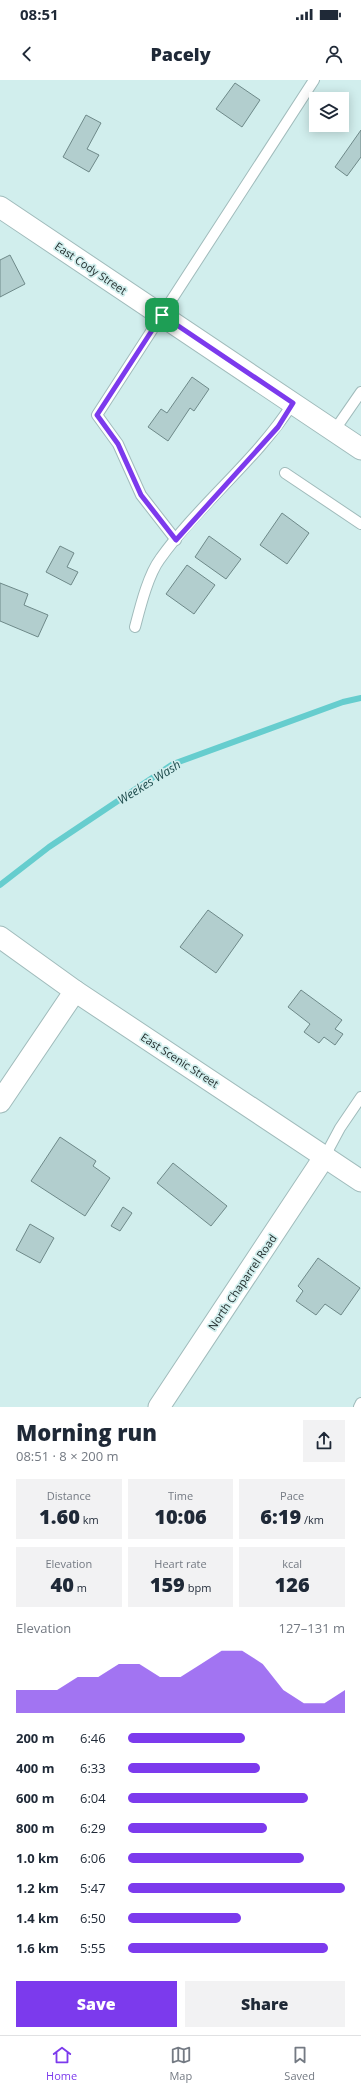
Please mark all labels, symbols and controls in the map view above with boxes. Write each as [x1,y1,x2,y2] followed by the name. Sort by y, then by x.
[20,4,59,24] text: 08:51
[150,42,211,66] text: Pacely
[16,43,38,65] icon: back
[323,43,345,65] icon: person
[309,92,349,132] map controls
[309,92,349,132] button: layers
[52,238,130,298] street label: East Cody Street
[145,298,179,332] pin
[151,304,173,326] icon: arrive
[114,756,184,808] water label: Weekes Wash
[138,1029,222,1091] street label: East Scenic Street
[204,1231,280,1333] street label: North Chaparrel Road
[16,1417,157,1447] text: Morning run
[303,1420,345,1462] button: share
[16,1447,119,1465] text: 08:51 · 8 × 200 m
[47,1488,91,1503] text: Distance
[168,1488,193,1503] text: Time
[280,1488,304,1503] text: Pace
[39,1503,80,1530] text: 1.60
[154,1503,207,1530] text: 10:06
[260,1503,301,1530] text: 6:19
[80,1512,99,1527] text: km
[301,1512,324,1527] text: /km
[45,1556,92,1571] text: Elevation
[154,1556,207,1571] text: Heart rate
[282,1556,302,1571] text: kcal
[51,1571,74,1598] text: 40
[150,1571,185,1598] text: 159
[275,1571,310,1598] text: 126
[74,1580,87,1595] text: m
[185,1580,211,1595] text: bpm
[16,1619,71,1637] text: Elevation
[278,1619,345,1637] text: 127–131 m
[16,1729,54,1747] text: 200 m
[80,1729,106,1747] text: 6:46
[16,1759,54,1777] text: 400 m
[80,1759,106,1777] text: 6:33
[16,1789,54,1807] text: 600 m
[80,1789,106,1807] text: 6:04
[16,1819,54,1837] text: 800 m
[80,1819,106,1837] text: 6:29
[16,1849,59,1867] text: 1.0 km
[80,1849,106,1867] text: 6:06
[16,1879,59,1897] text: 1.2 km
[80,1879,106,1897] text: 5:47
[16,1909,59,1927] text: 1.4 km
[80,1909,106,1927] text: 6:50
[16,1939,59,1957] text: 1.6 km
[80,1939,106,1957] text: 5:55
[16,1981,177,2027] button: Save
[185,1981,345,2027] button: Share
[46,2044,77,2083] tab: Home
[169,2044,192,2083] tab: Map
[284,2044,315,2083] tab: Saved

